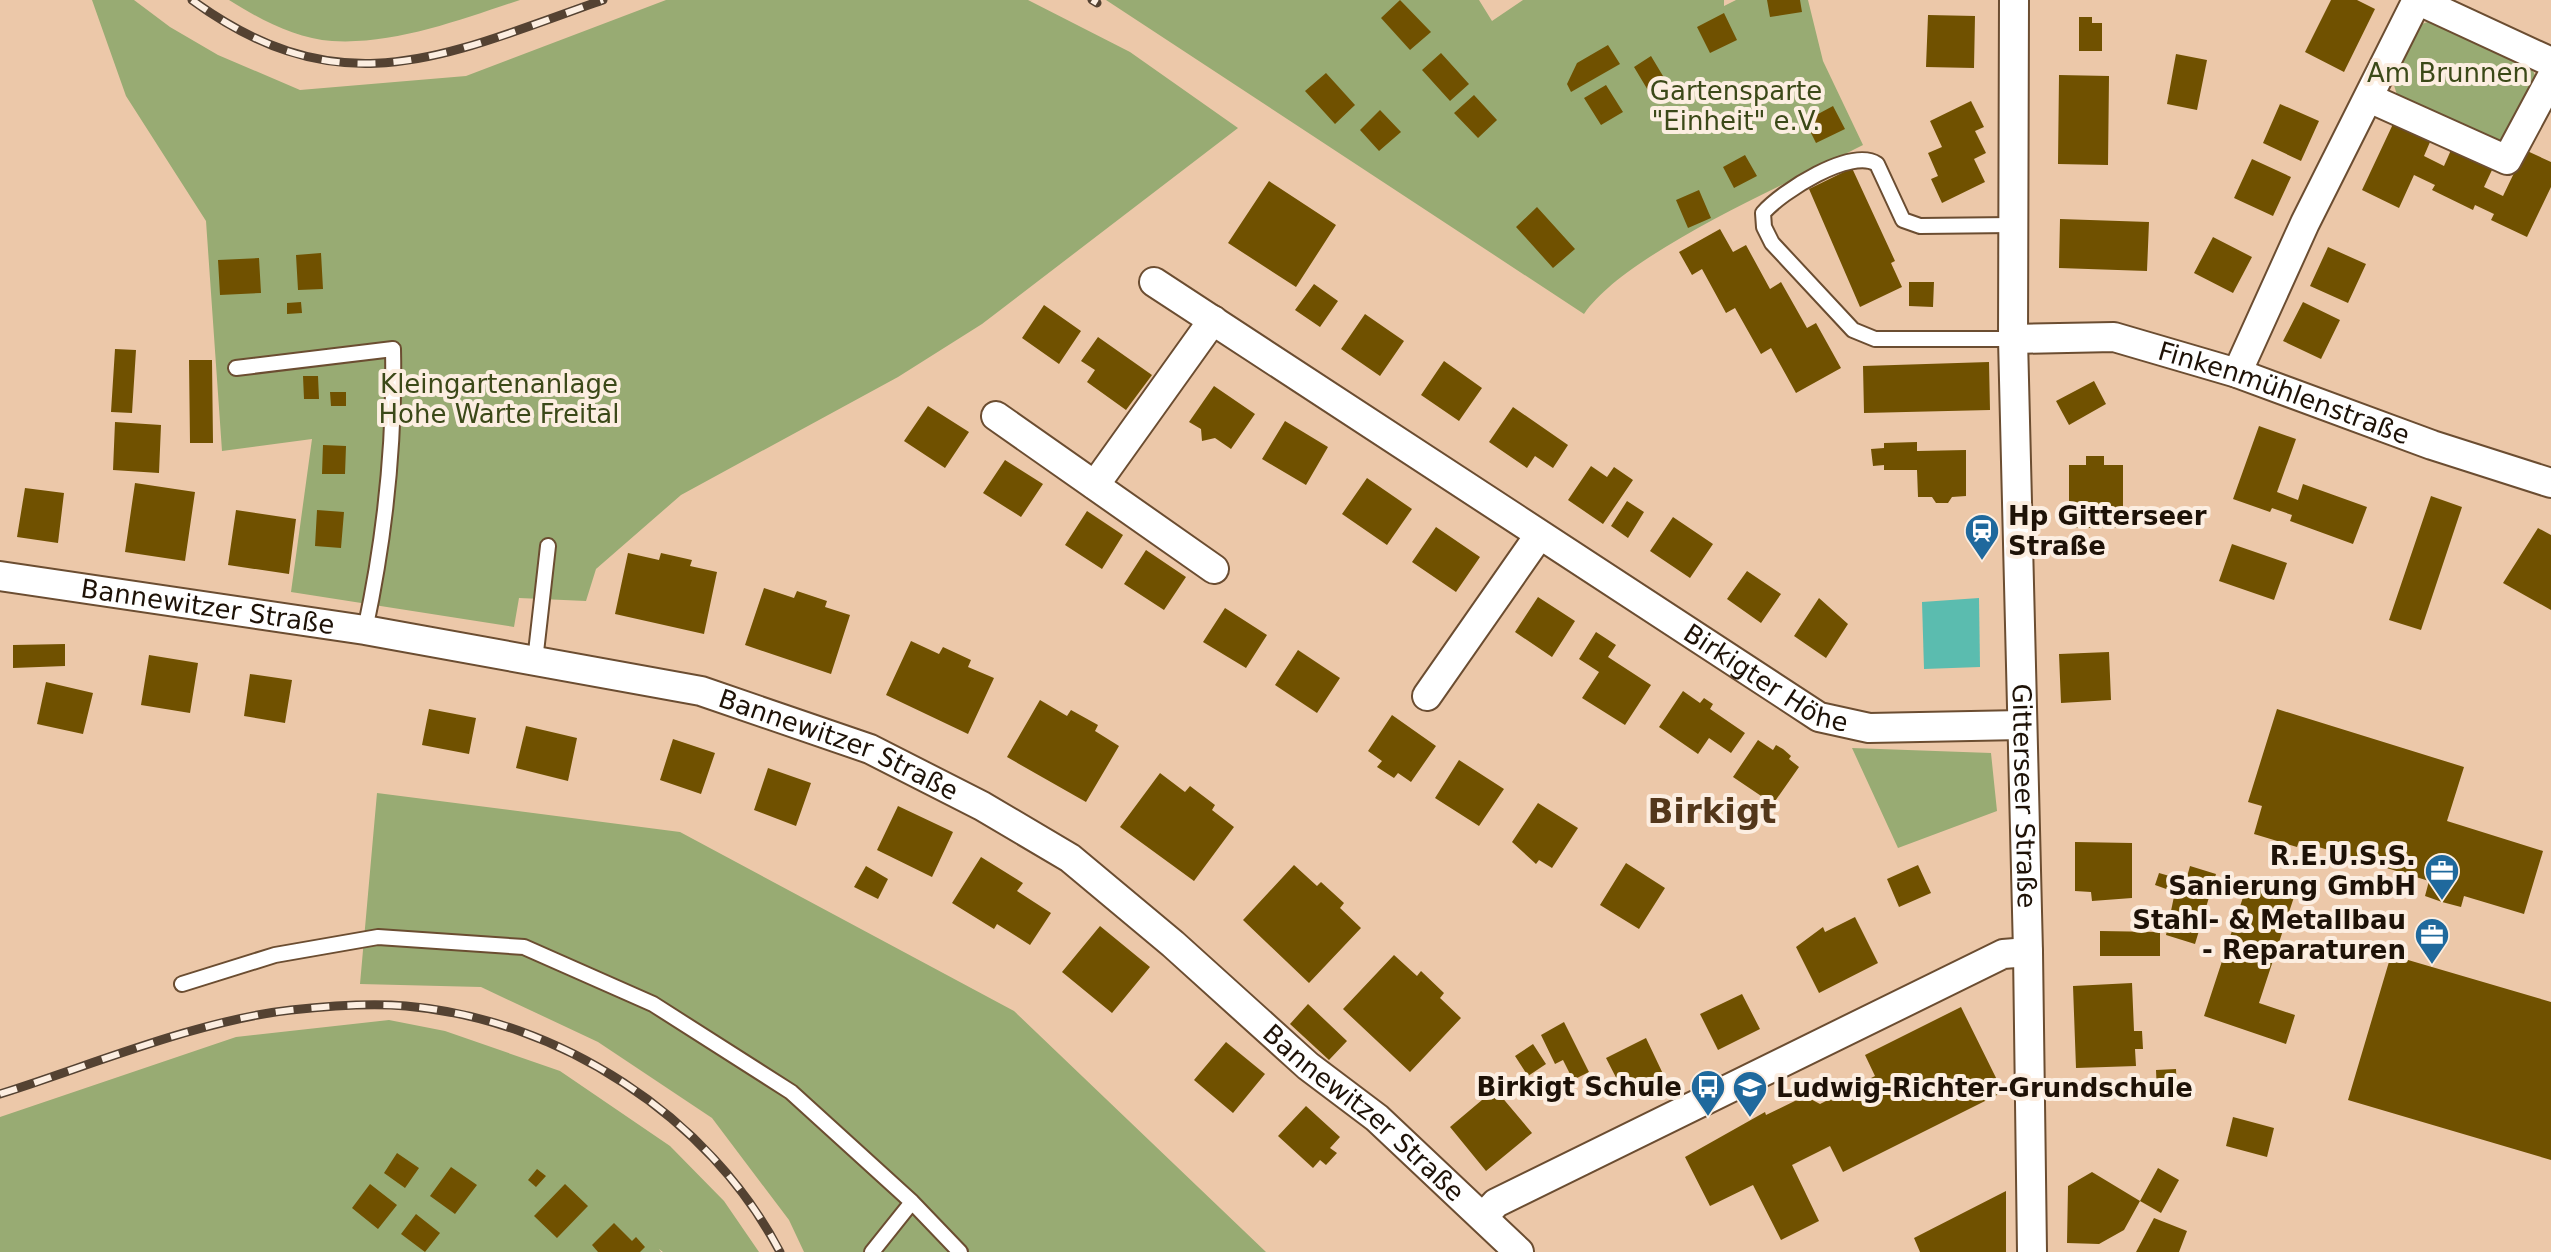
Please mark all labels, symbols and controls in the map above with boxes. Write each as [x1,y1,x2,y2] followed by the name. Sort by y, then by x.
[2367,58,2529,88] park label: Am Brunnen
[1650,76,1822,136] park label: Gartensparte "Einheit" e.V.
[2155,336,2414,450] street label: Finkenmühlenstraße
[378,369,620,429] park label: Kleingartenanlage Hohe Warte Freital
[2008,501,2207,561] place label: Hp Gitterseer Straße
[1963,512,2001,562] station icon: Hp Gitterseer Straße
[79,573,336,640] street label: Bannewitzer Straße
[1678,618,1851,738] street label: Birkigter Höhe
[715,683,963,806] street label: Bannewitzer Straße
[2006,683,2042,909] street label: Gitterseer Straße
[1647,791,1777,831] district label: Birkigt
[2168,841,2416,901] place label: R.E.U.S.S. Sanierung GmbH
[2423,852,2461,902] office icon: R.E.U.S.S. Sanierung GmbH
[2132,905,2406,965] place label: Stahl- & Metallbau - Reparaturen
[2413,916,2451,966] office icon: Stahl- & Metallbau - Reparaturen
[1257,1018,1470,1207] street label: Bannewitzer Straße
[1689,1068,1727,1118] bus stop icon: Birkigt Schule
[1731,1069,1769,1119] school or university icon: Ludwig-Richter-Grundschule
[1476,1072,1682,1102] place label: Birkigt Schule
[1776,1073,2193,1103] place label: Ludwig-Richter-Grundschule

